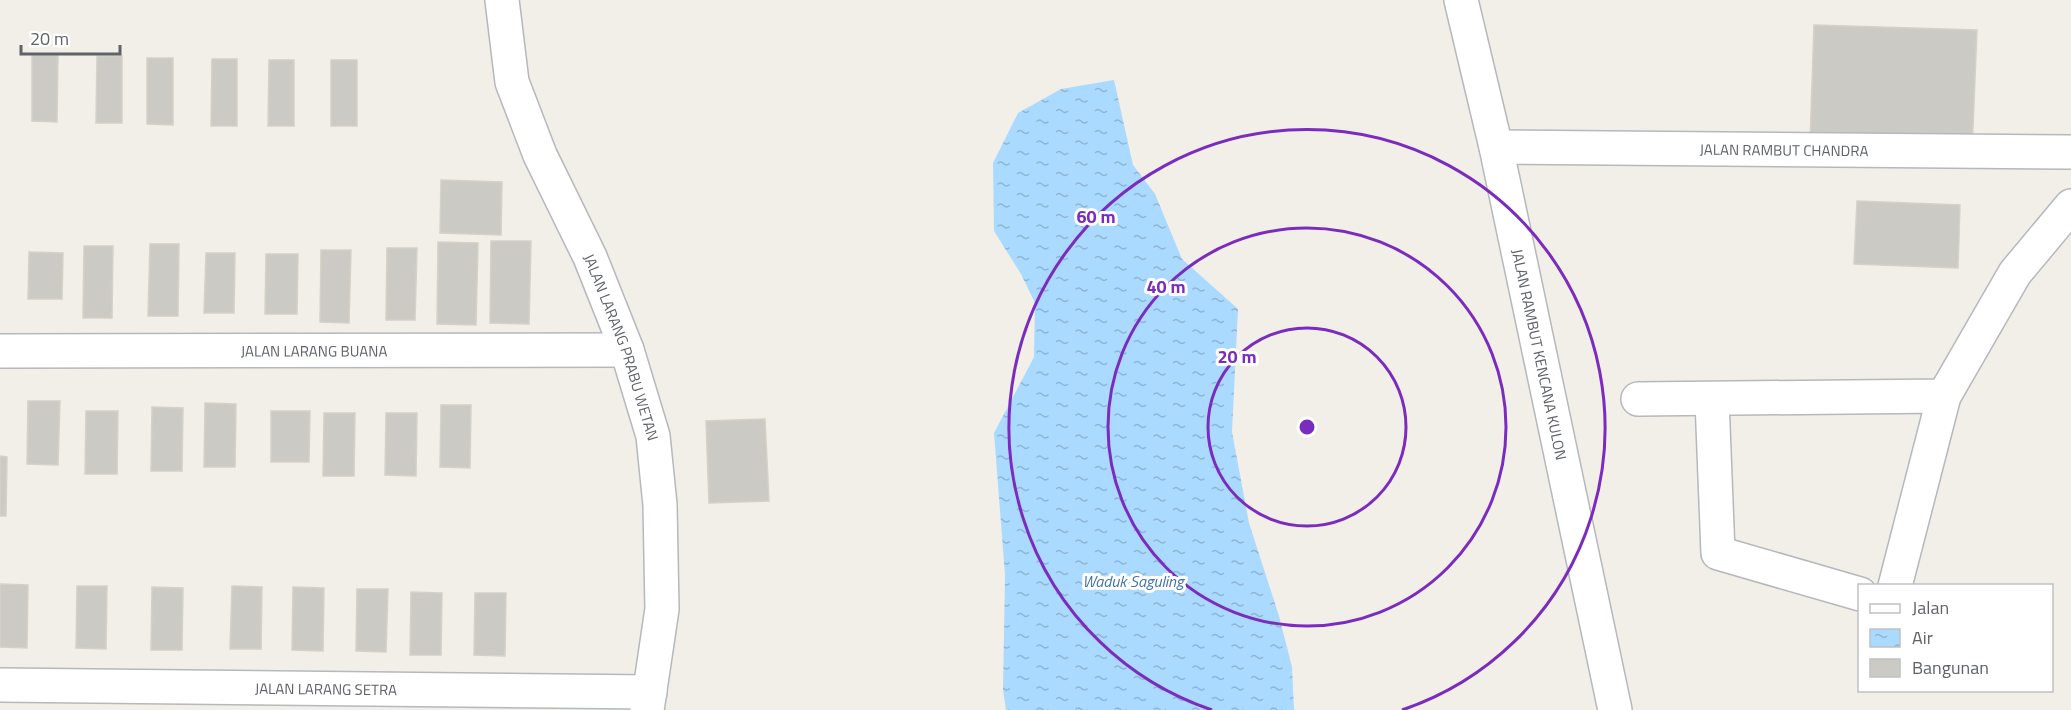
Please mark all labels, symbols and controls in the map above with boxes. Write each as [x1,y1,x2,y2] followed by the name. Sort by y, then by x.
[21,18,120,56] scale bar
[30,25,69,52] text: 20 m
[1699,137,1869,162] street label: JALAN RAMBUT CHANDRA
[1076,203,1116,230] text: 60 m
[1506,247,1573,462] street label: JALAN RAMBUT KENCANA KULON
[578,249,665,443] street label: JALAN LARANG PRABU WETAN
[1146,273,1186,300] text: 40 m
[241,339,387,362] street label: JALAN LARANG BUANA
[1217,343,1257,370] text: 20 m
[1297,417,1317,437] centre of rings
[1082,569,1186,593] water label: Waduk Saguling
[1858,584,2053,692] legend
[1912,594,1949,621] text: Jalan
[1912,624,1933,651] text: Air
[1912,654,1989,681] text: Bangunan
[255,676,397,701] street label: JALAN LARANG SETRA

